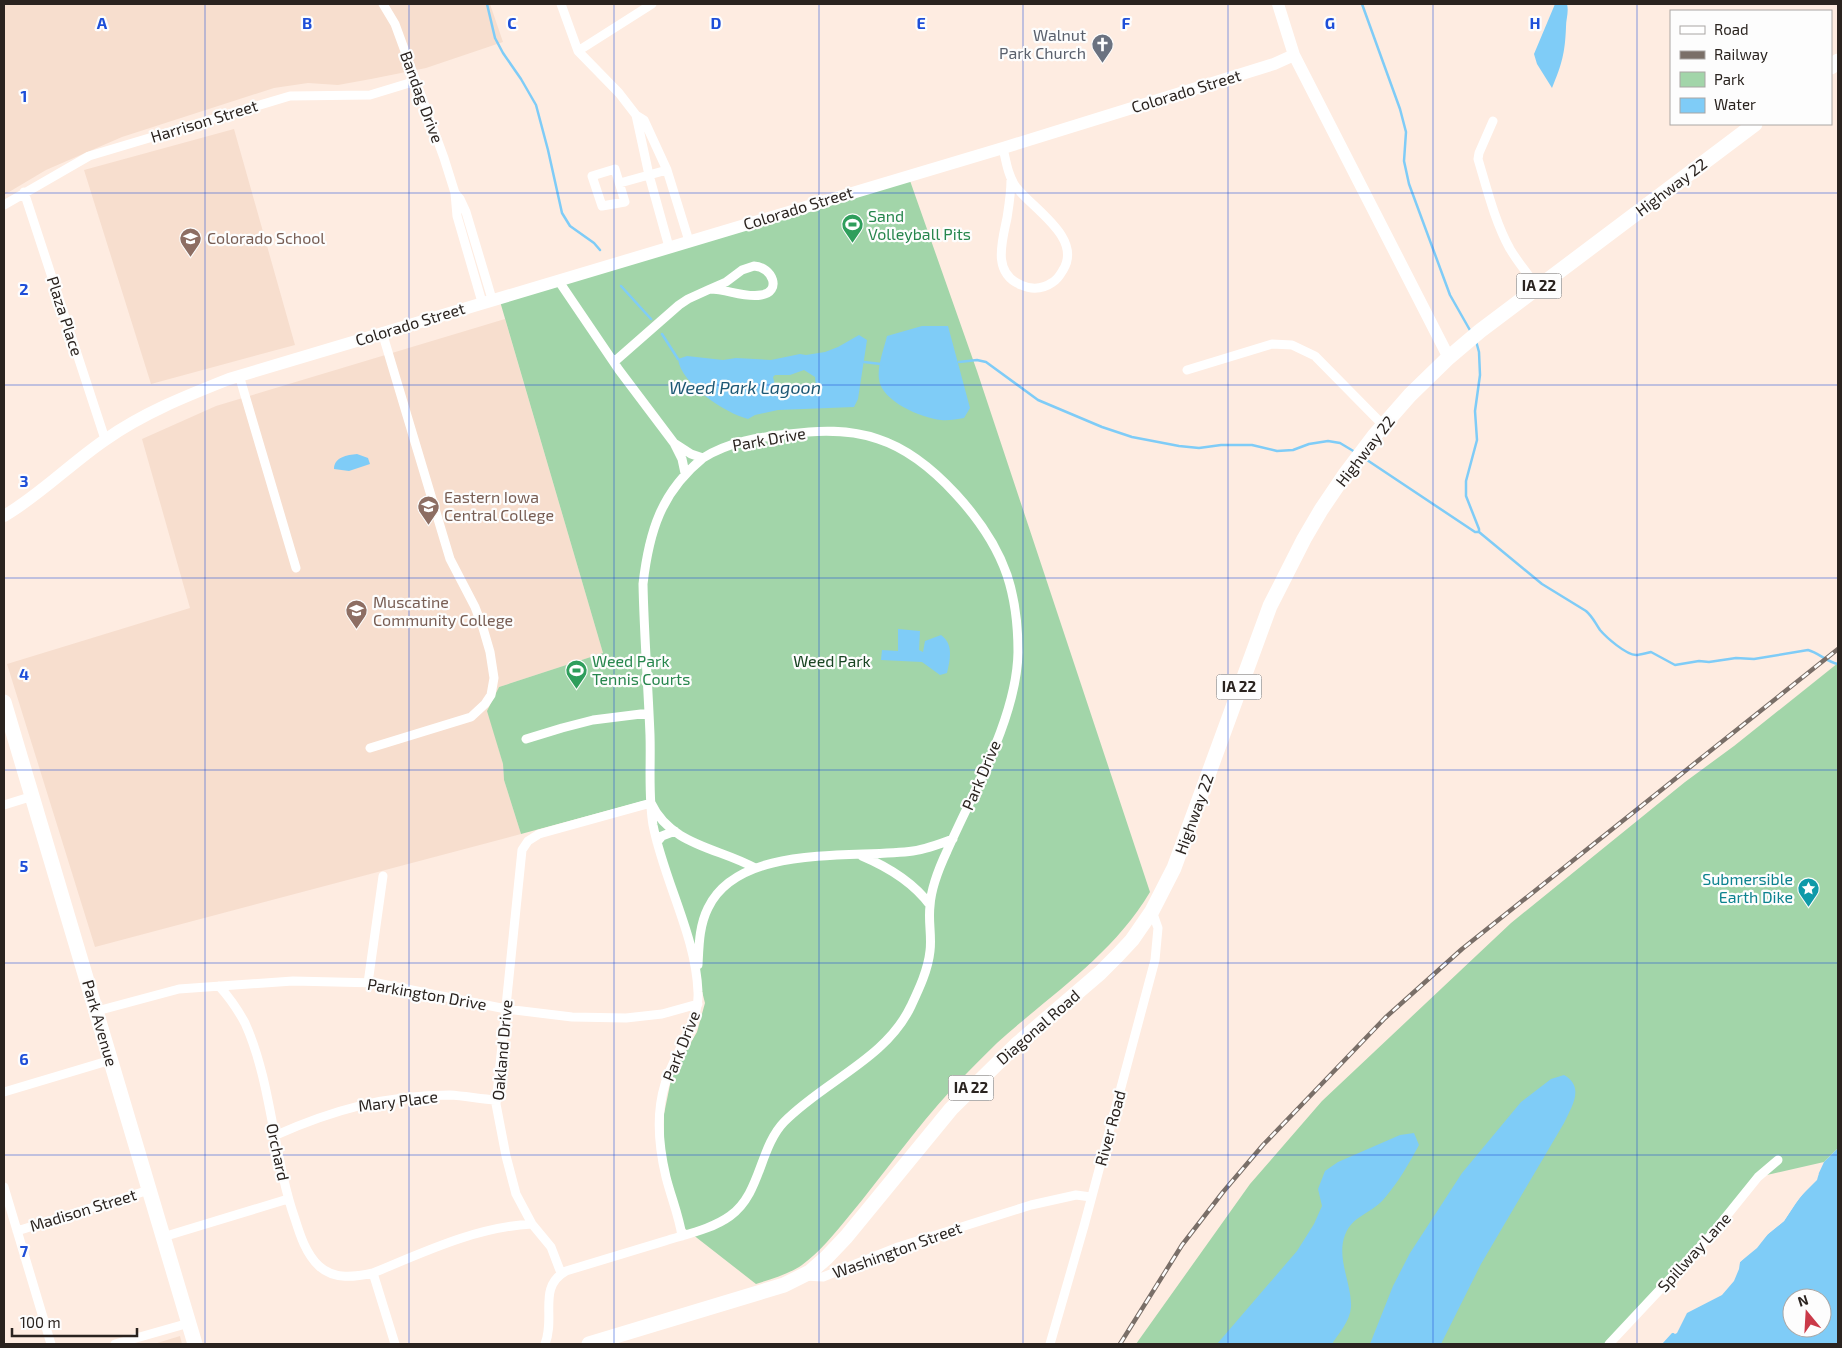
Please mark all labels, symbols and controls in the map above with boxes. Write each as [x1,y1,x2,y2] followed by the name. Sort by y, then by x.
[1670,10,1832,125] legend
[97,13,108,32] text: A
[302,13,312,32] text: B
[507,13,517,32] text: C
[711,13,722,32] text: D
[916,13,926,32] text: E
[1122,13,1131,32] text: F
[1325,13,1335,32] text: G
[1529,13,1541,32] text: H
[1714,20,1749,38] text: Road
[999,25,1086,62] place label: Walnut Park Church
[1090,32,1114,63] church icon: Walnut Park Church
[1714,45,1768,63] text: Railway
[397,48,448,145] street label: Bandag Drive
[1129,65,1243,116] street label: Colorado Street
[1714,70,1745,88] text: Park
[21,86,27,105] text: 1
[148,95,260,146] street label: Harrison Street
[1714,95,1756,113] text: Water
[1631,154,1710,220] street label: Highway 22
[741,182,855,233] street label: Colorado Street
[868,206,971,243] place label: Sand Volleyball Pits
[840,213,864,244] sports icon: Sand Volleyball Pits
[179,226,203,257] school or university icon: Colorado School
[207,228,325,247] place label: Colorado School
[44,274,87,358] street label: Plaza Place
[1516,274,1562,298] road number: IA 22
[19,279,29,298] text: 2
[353,298,467,349] street label: Colorado Street
[669,376,821,398] water label: Weed Park Lagoon
[1331,412,1398,490] street label: Highway 22
[731,423,807,454] street label: Park Drive
[19,471,29,490] text: 3
[444,487,554,524] place label: Eastern Iowa Central College
[416,494,440,525] school or university icon: Eastern Iowa Central College
[373,592,513,629] place label: Muscatine Community College
[345,599,369,630] school or university icon: Muscatine Community College
[592,651,690,688] place label: Weed Park Tennis Courts
[793,651,871,670] park label: Weed Park
[564,658,588,689] sports icon: Weed Park Tennis Courts
[19,664,29,683] text: 4
[1216,674,1262,700] road number: IA 22
[957,737,1004,813] street label: Park Drive
[1170,771,1217,857] street label: Highway 22
[20,856,29,875] text: 5
[1702,869,1793,906] place label: Submersible Earth Dike
[1797,876,1821,907] place icon: Submersible Earth Dike
[366,974,488,1013] street label: Parkington Drive
[79,977,122,1068] street label: Park Avenue
[992,985,1083,1068] street label: Diagonal Road
[488,999,515,1101] street label: Oakland Drive
[658,1008,703,1084] street label: Park Drive
[19,1049,29,1068] text: 6
[948,1076,994,1100] road number: IA 22
[357,1086,439,1115] street label: Mary Place
[1090,1088,1129,1168] street label: River Road
[263,1121,294,1182] street label: Orchard
[27,1184,138,1235] street label: Madison Street
[1653,1208,1734,1295] street label: Spillway Lane
[830,1217,964,1282] street label: Washington Street
[20,1241,29,1260] text: 7
[1782,1288,1832,1338] north arrow
[1795,1291,1810,1310] text: N
[12,1306,138,1338] scale bar
[20,1313,61,1331] text: 100 m

